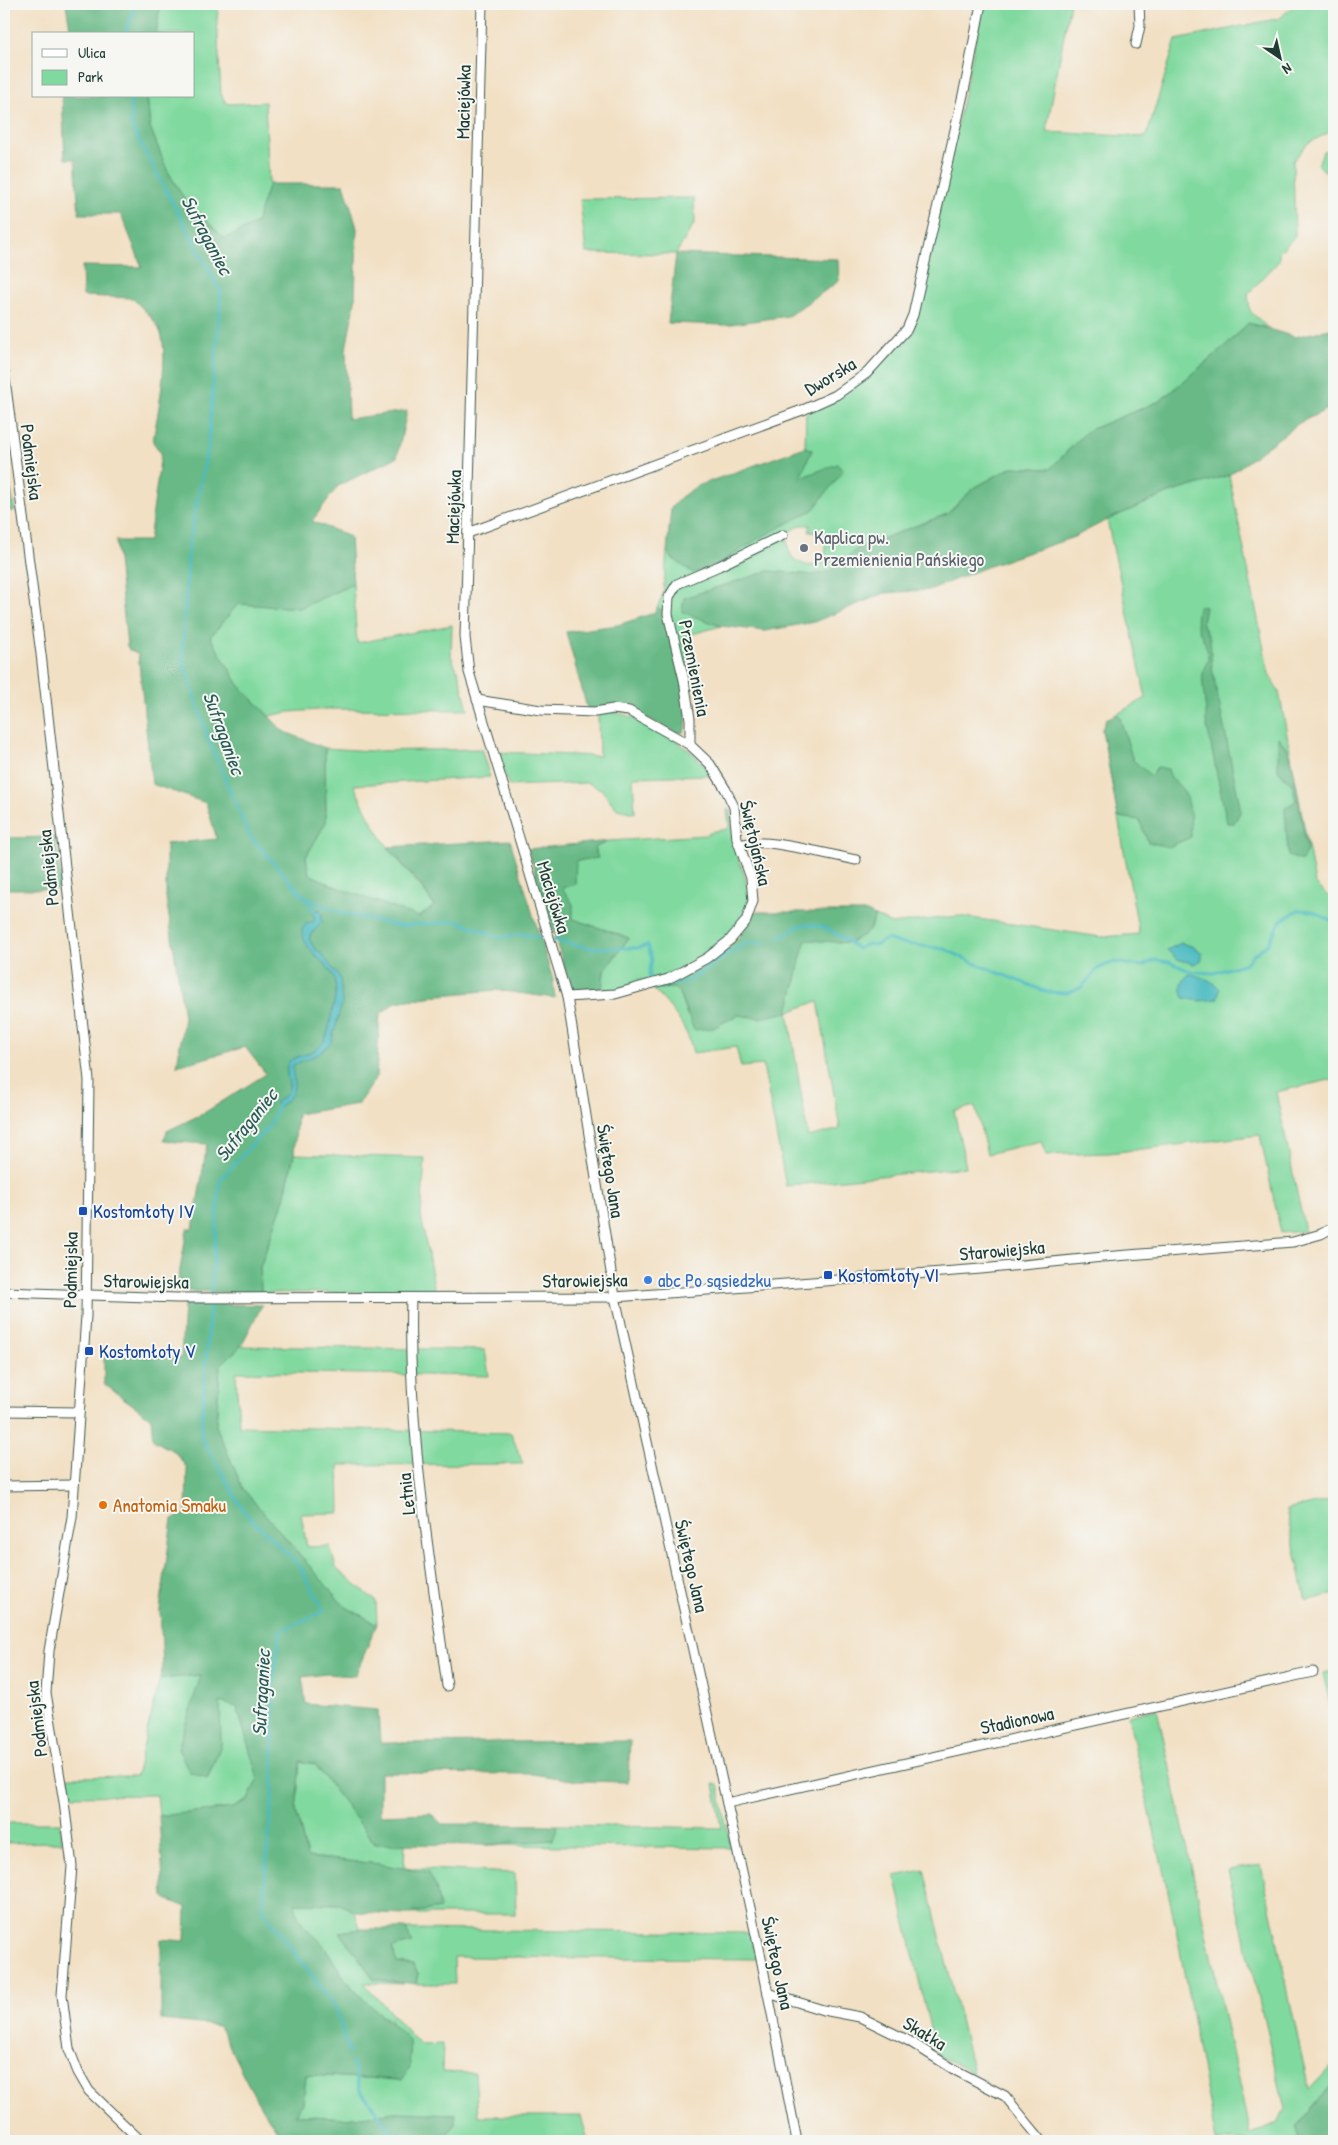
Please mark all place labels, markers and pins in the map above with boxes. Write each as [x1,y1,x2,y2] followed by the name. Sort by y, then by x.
[814,524,985,572] place label: Kaplica pw. Przemienienia Pańskiego
[798,542,810,554] marker: Kaplica pw. Przemienienia Pańskiego
[93,1198,194,1224] place label: Kostomłoty IV
[77,1205,89,1217] marker: Kostomłoty IV
[838,1262,939,1288] place label: Kostomłoty VI
[658,1267,772,1293] place label: abc Po sąsiedzku
[822,1269,834,1281] marker: Kostomłoty VI
[642,1274,654,1286] marker: abc Po sąsiedzku
[99,1338,196,1364] place label: Kostomłoty V
[83,1345,95,1357] marker: Kostomłoty V
[113,1492,226,1518] place label: Anatomia Smaku
[97,1499,109,1511] marker: Anatomia Smaku

